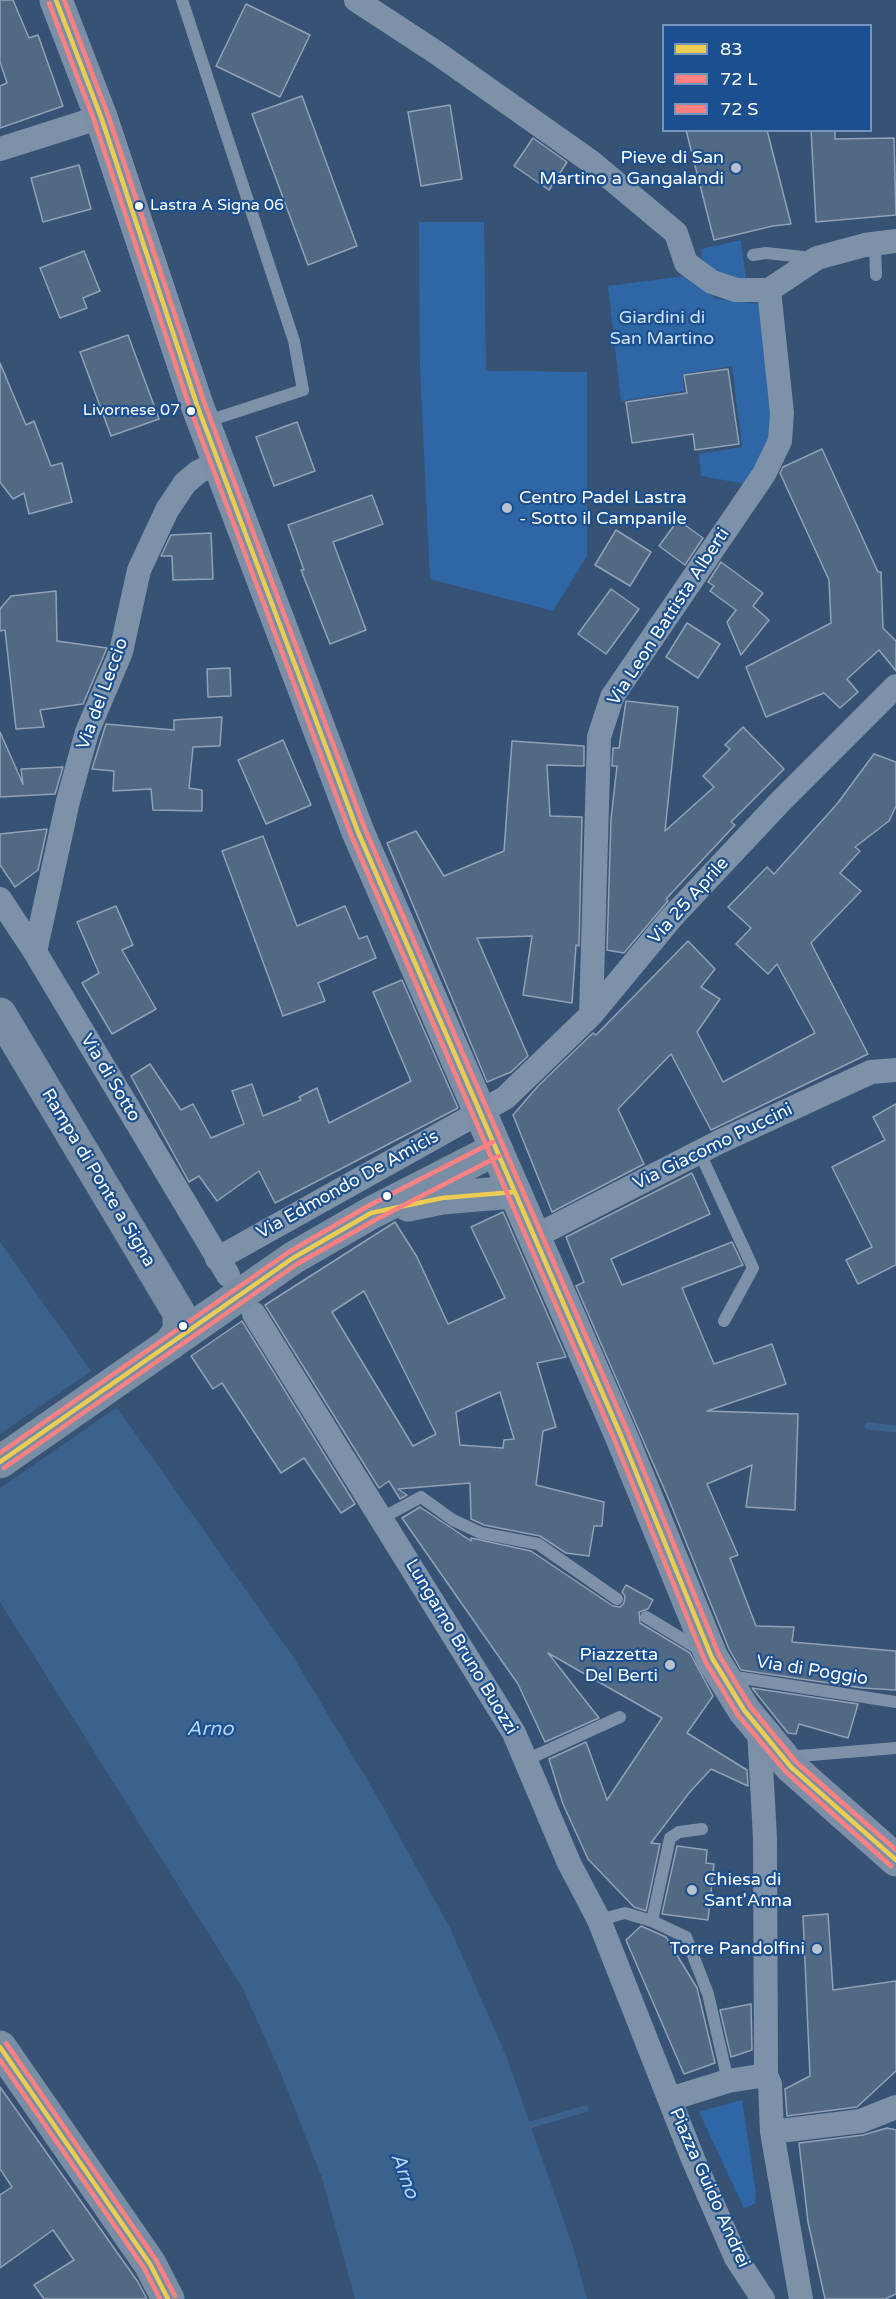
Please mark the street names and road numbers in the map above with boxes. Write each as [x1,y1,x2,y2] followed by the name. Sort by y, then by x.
[604,524,734,710] street label: Via Leon Battista Alberti
[73,635,133,753] street label: Via del Leccio
[644,853,734,949] street label: Via 25 Aprile
[75,1030,145,1126] street label: Via di Sotto
[36,1085,160,1271] street label: Rampa di Ponte a Signa
[630,1099,796,1195] street label: Via Giacomo Puccini
[253,1126,443,1244] street label: Via Edmondo De Amicis
[400,1555,522,1739] street label: Lungarno Bruno Buozzi
[754,1651,870,1691] street label: Via di Poggio
[664,2105,754,2271] street label: Piazza Guido Andrei

